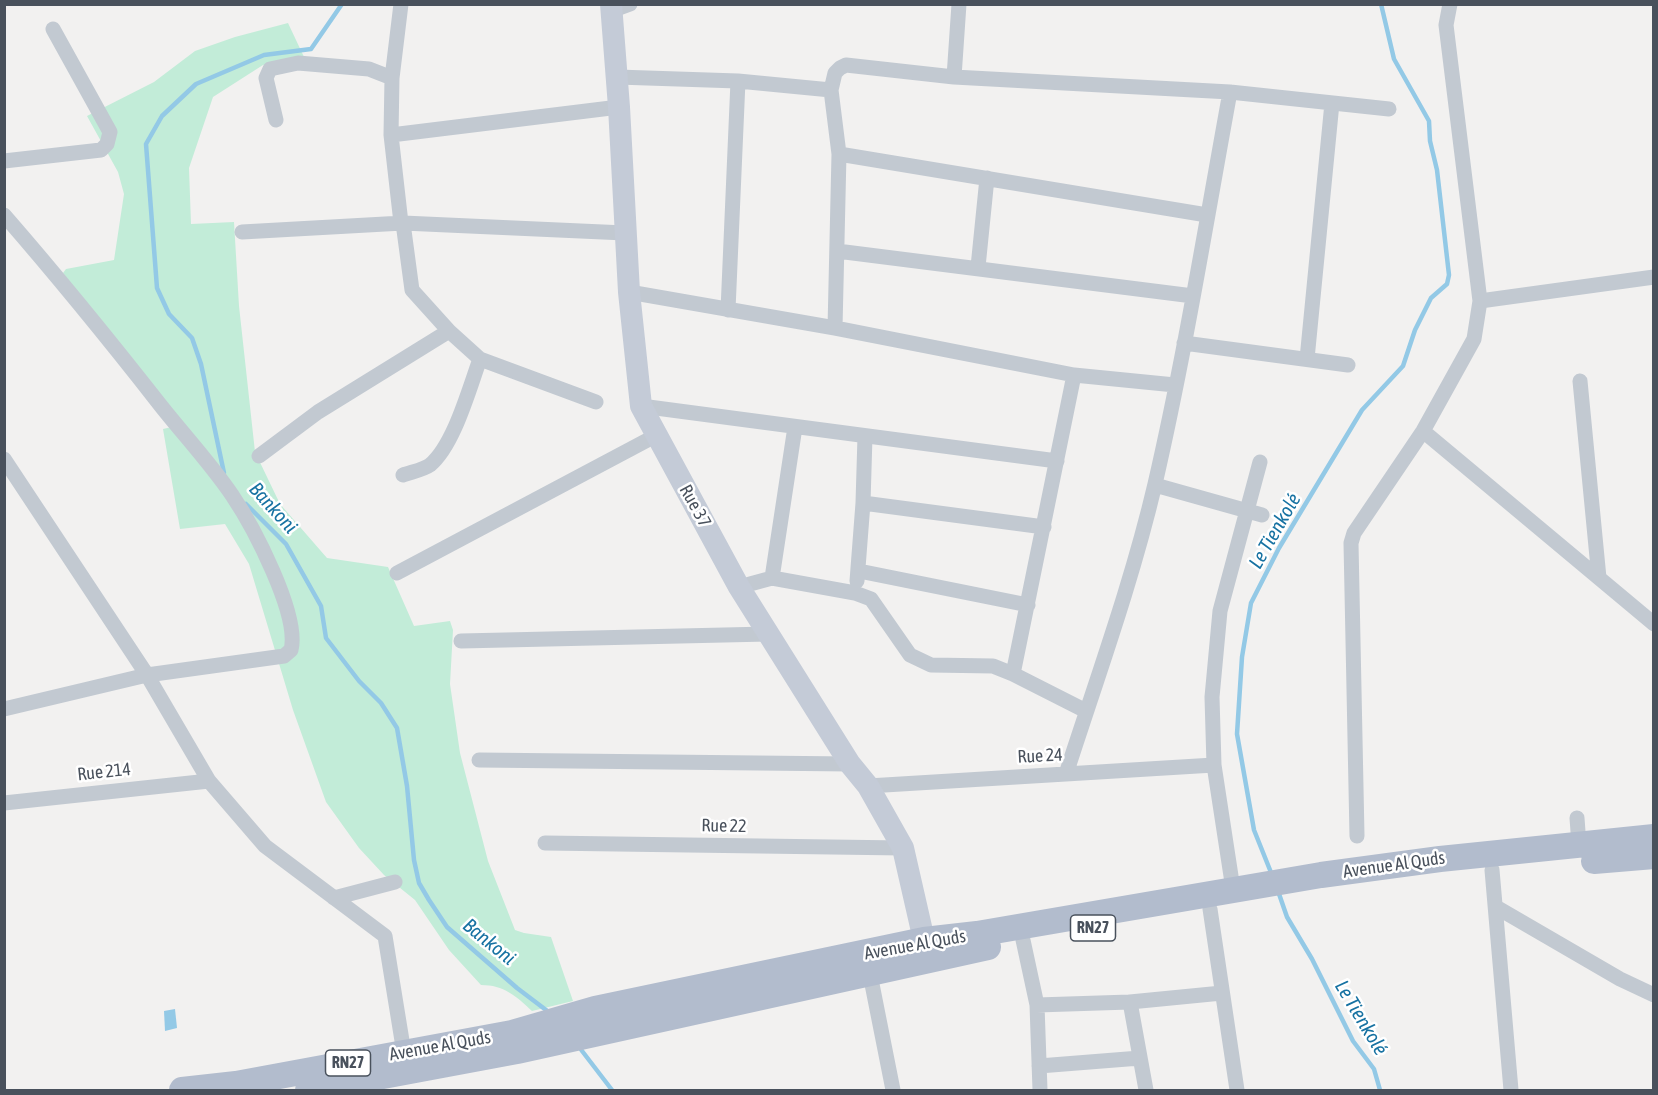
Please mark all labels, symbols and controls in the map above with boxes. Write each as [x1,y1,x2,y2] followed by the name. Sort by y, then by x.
[244,477,302,539] water label: Bankoni
[675,481,715,531] street label: Rue 37
[1244,489,1306,573] water label: Le Tienkolé
[1017,744,1063,768] street label: Rue 24
[76,758,132,786] street label: Rue 214
[701,815,747,837] street label: Rue 22
[1342,847,1446,883] street label: Avenue Al Quds
[458,914,520,970] water label: Bankoni
[1070,915,1116,941] road number: RN27
[863,925,967,965] street label: Avenue Al Quds
[1329,976,1393,1060] water label: Le Tienkolé
[388,1026,492,1066] street label: Avenue Al Quds
[326,1050,370,1076] road number: RN27

